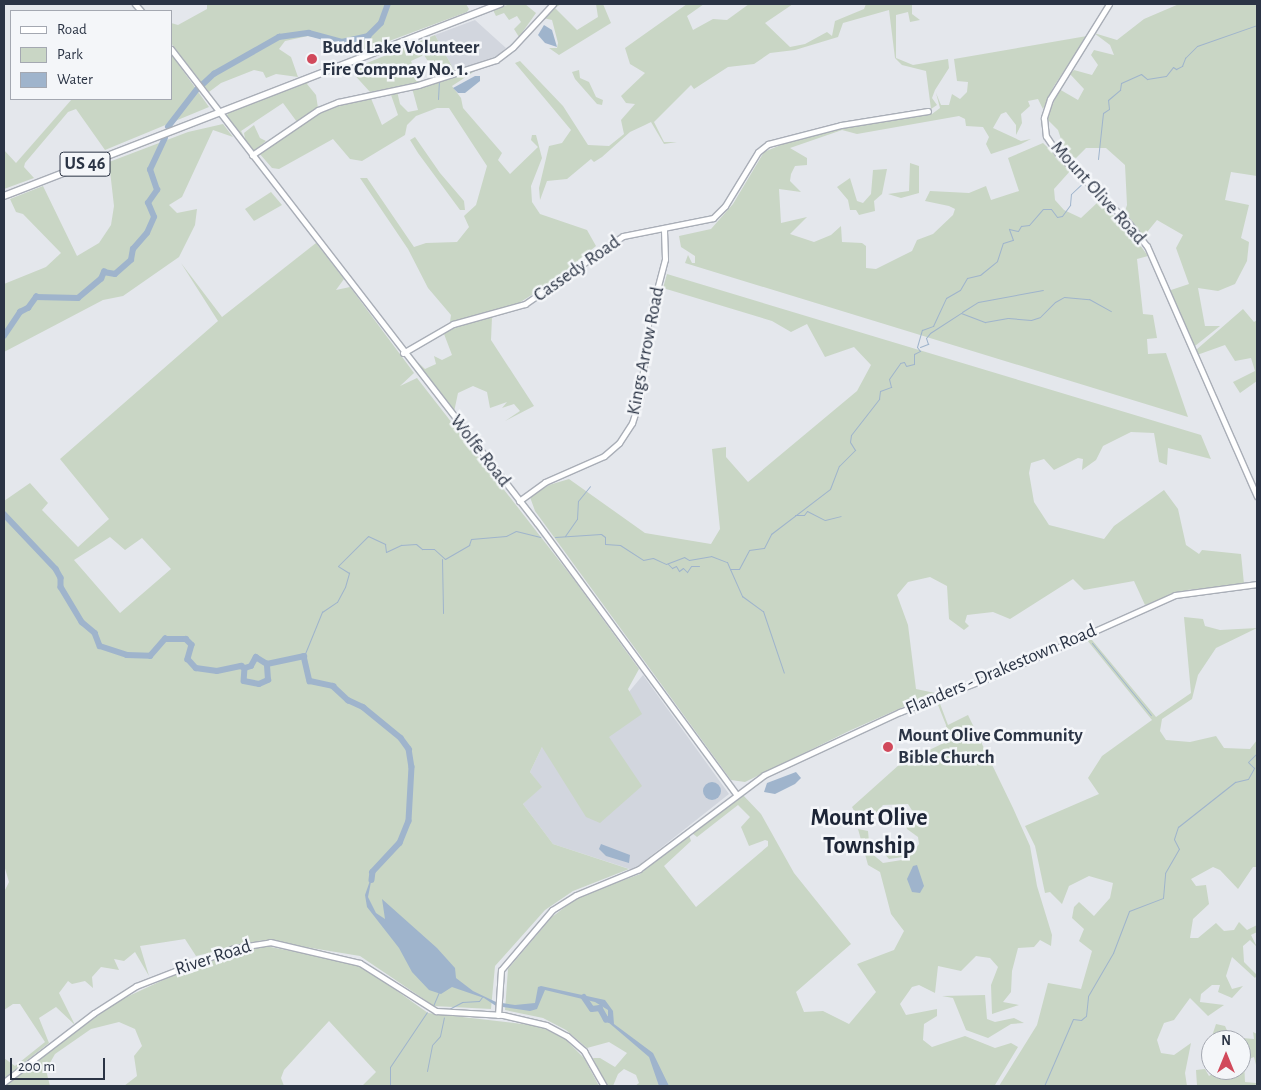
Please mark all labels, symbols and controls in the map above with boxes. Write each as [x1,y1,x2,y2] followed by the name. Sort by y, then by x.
[10,10,172,100] legend
[57,22,87,37] text: Road
[322,37,479,81] place label: Budd Lake Volunteer Fire Compnay No. 1.
[57,47,83,62] text: Park
[306,53,318,65] marker: Budd Lake Volunteer Fire Compnay No. 1.
[57,72,93,87] text: Water
[1046,137,1150,249] street label: Mount Olive Road
[59,148,111,180] road number: US 46
[529,231,625,307] street label: Cassedy Road
[622,285,670,417] street label: Kings Arrow Road
[445,410,515,492] street label: Wolfe Road
[902,620,1100,720] street label: Flanders - Drakestown Road
[898,725,1083,769] place label: Mount Olive Community Bible Church
[882,741,894,753] marker: Mount Olive Community Bible Church
[810,805,928,861] district label: Mount Olive Township
[172,935,254,981] street label: River Road
[1201,1030,1251,1080] north arrow
[1221,1034,1231,1048] text: N
[12,1048,108,1080] scale bar
[18,1059,55,1074] text: 200 m

